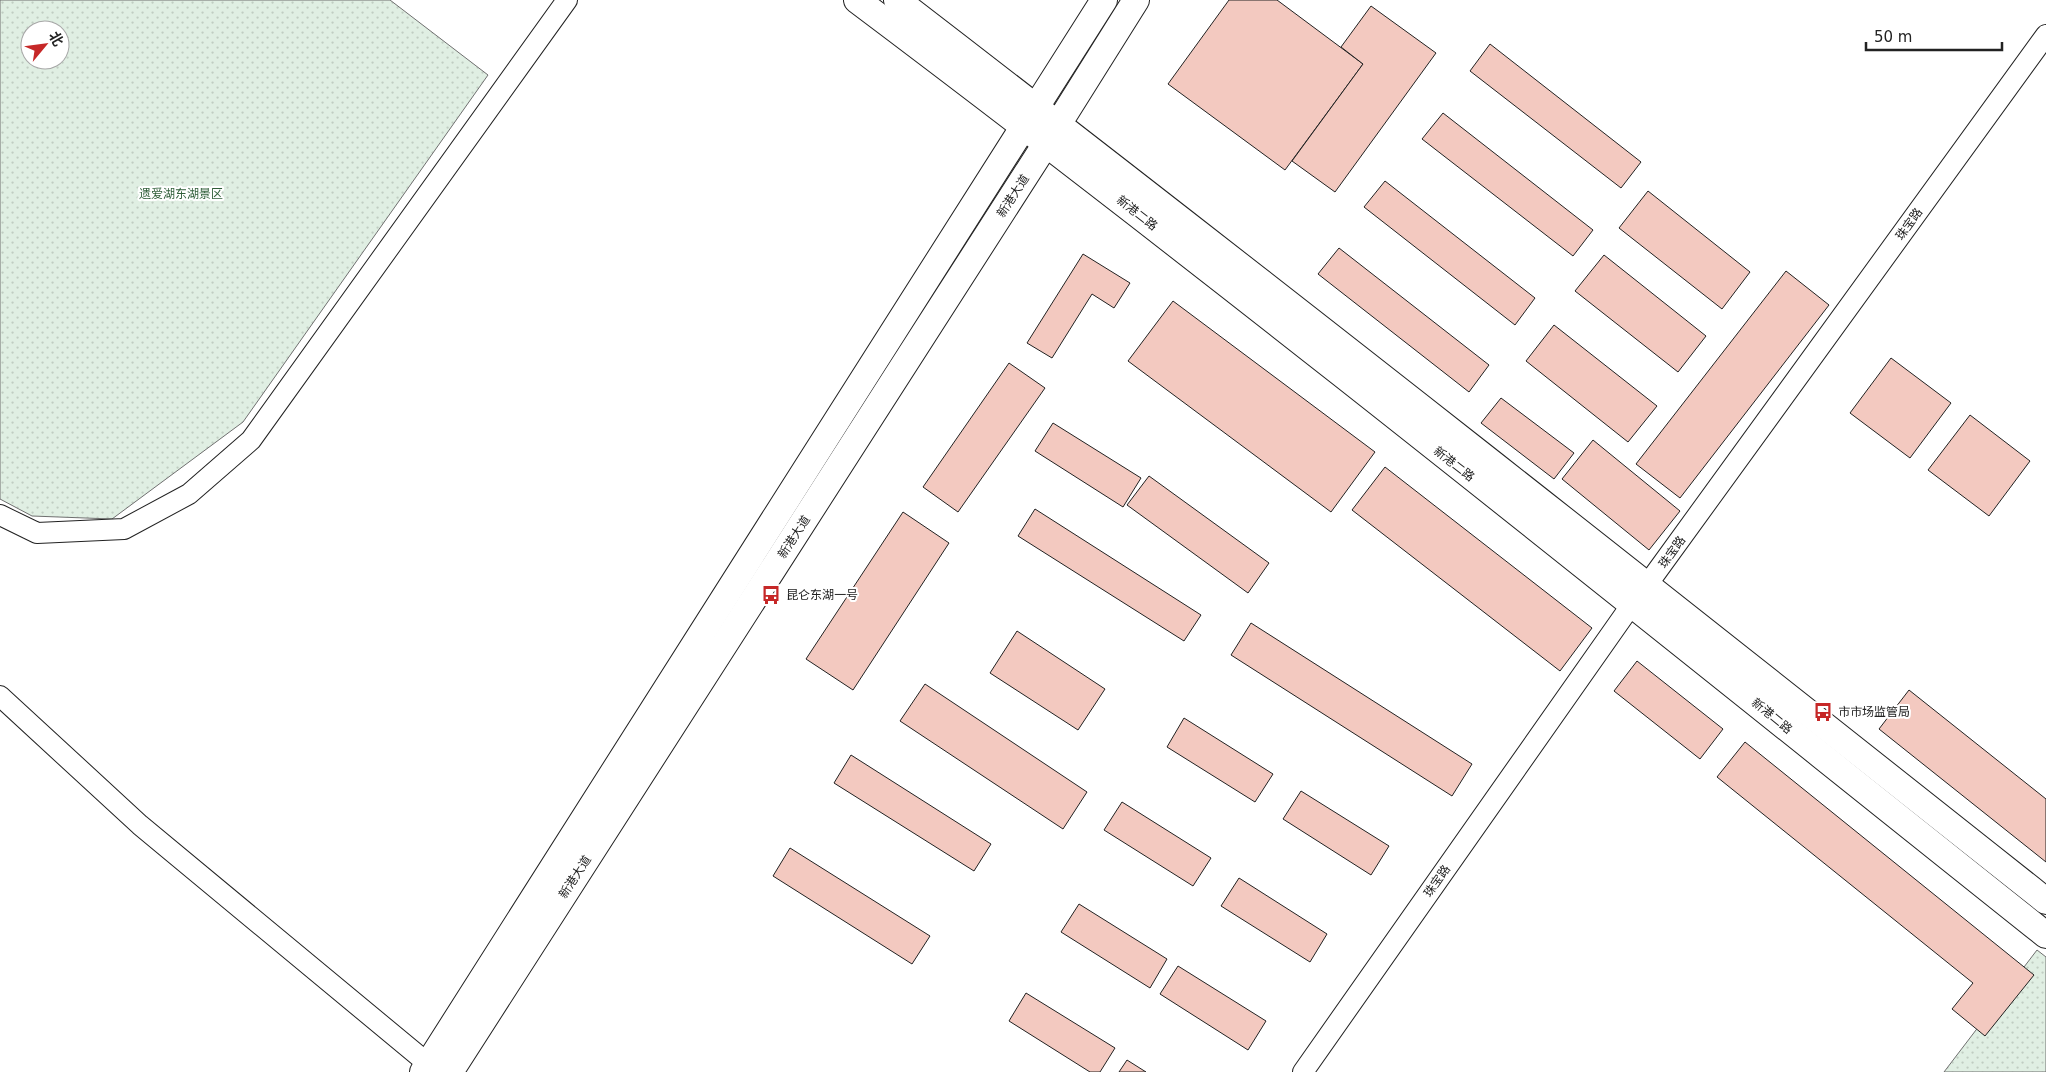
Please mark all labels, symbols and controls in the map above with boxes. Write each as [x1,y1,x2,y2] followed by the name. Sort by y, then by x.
[20,20,70,70] north arrow
[1866,20,2002,52] scale bar
[1874,28,1912,46] text: 50 m
[46,29,67,49] text: 北
[994,172,1032,220] street label: 新港大道
[139,187,223,201] park label: 遗爱湖东湖景区
[1114,193,1160,233] street label: 新港二路
[1893,205,1925,243] street label: 珠宝路
[1431,444,1477,484] street label: 新港二路
[775,513,813,561] street label: 新港大道
[1656,533,1688,571] street label: 珠宝路
[760,584,782,606] bus stop icon: 昆仑东湖一号
[786,588,858,602] place label: 昆仑东湖一号
[1749,695,1795,737] street label: 新港二路
[1812,701,1834,723] bus stop icon: 市市场监管局
[1838,705,1910,719] place label: 市市场监管局
[556,853,594,901] street label: 新港大道
[1421,862,1453,900] street label: 珠宝路

